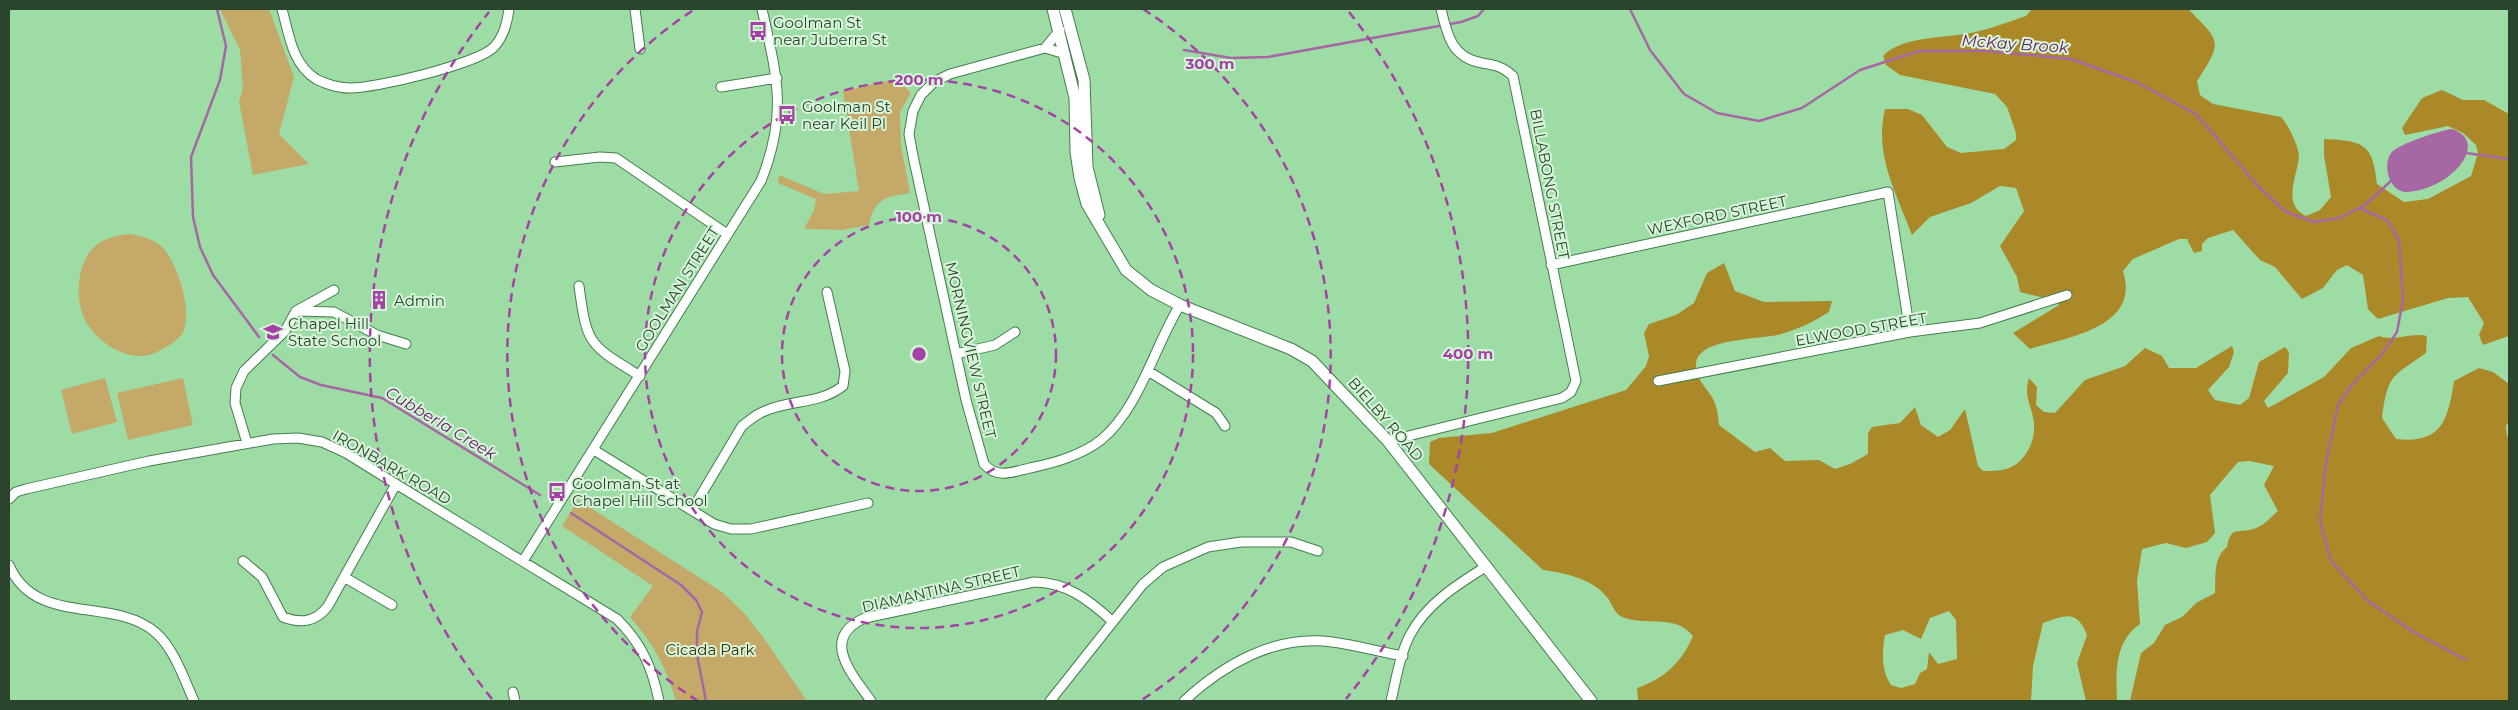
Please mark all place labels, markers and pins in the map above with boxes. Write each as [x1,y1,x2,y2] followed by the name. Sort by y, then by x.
[773,13,887,49] place label: Goolman St near Juberra St
[747,20,769,42] bus stop icon: Goolman St near Juberra St
[802,97,891,133] place label: Goolman St near Keil Pl
[776,104,798,126] bus stop icon: Goolman St near Keil Pl
[368,289,390,311] building icon: Admin
[394,291,445,310] place label: Admin
[288,314,381,350] place label: Chapel Hill State School
[262,321,284,343] school or university icon: Chapel Hill State School
[910,345,928,363] centre of rings
[572,474,708,510] place label: Goolman St at Chapel Hill School
[546,481,568,503] bus stop icon: Goolman St at Chapel Hill School

